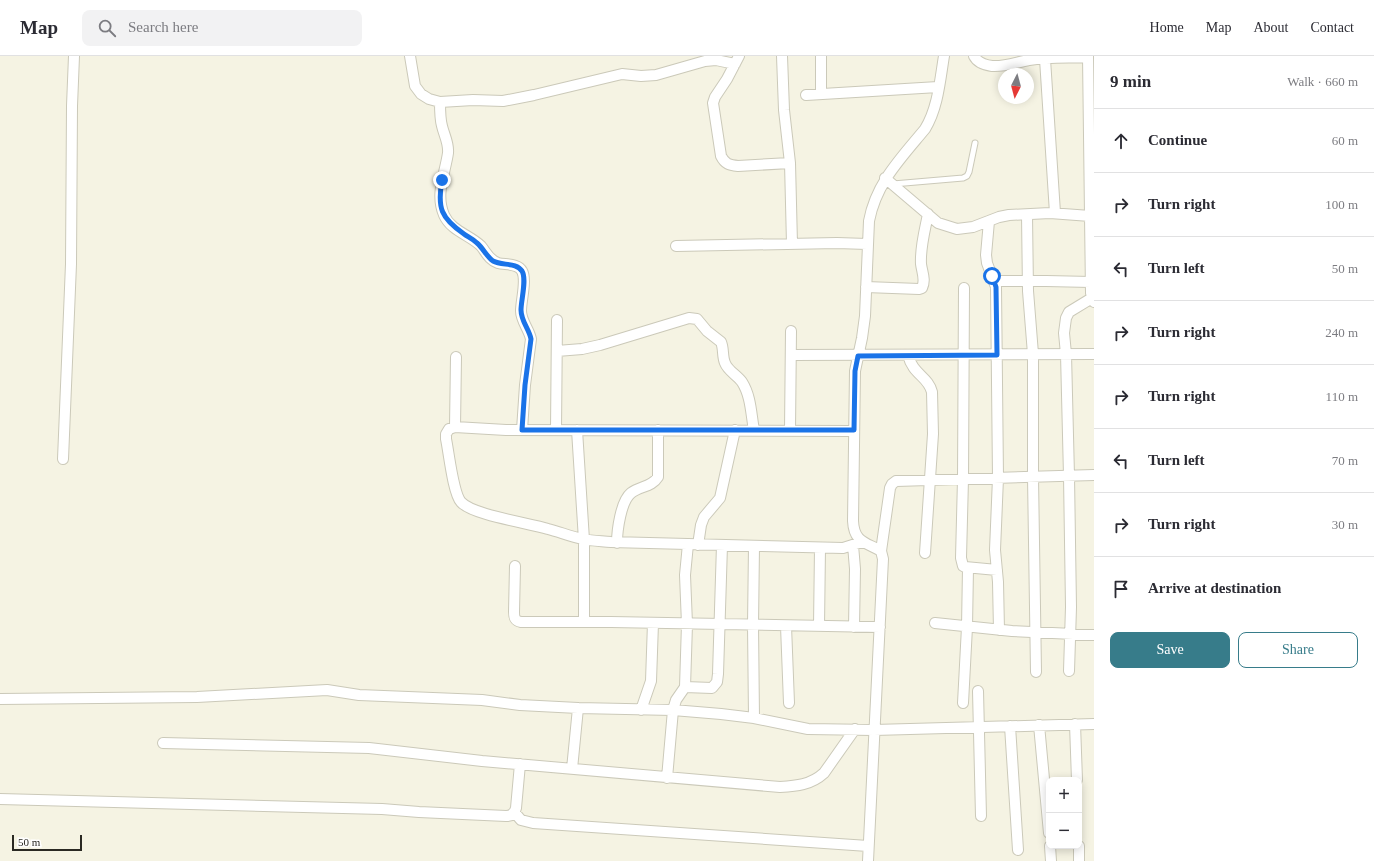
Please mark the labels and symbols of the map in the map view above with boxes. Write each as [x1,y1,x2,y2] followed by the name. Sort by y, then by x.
[998,68,1034,104] north arrow
[433,171,451,189] route end
[983,267,1001,285] route start
[12,833,82,852] scale bar

